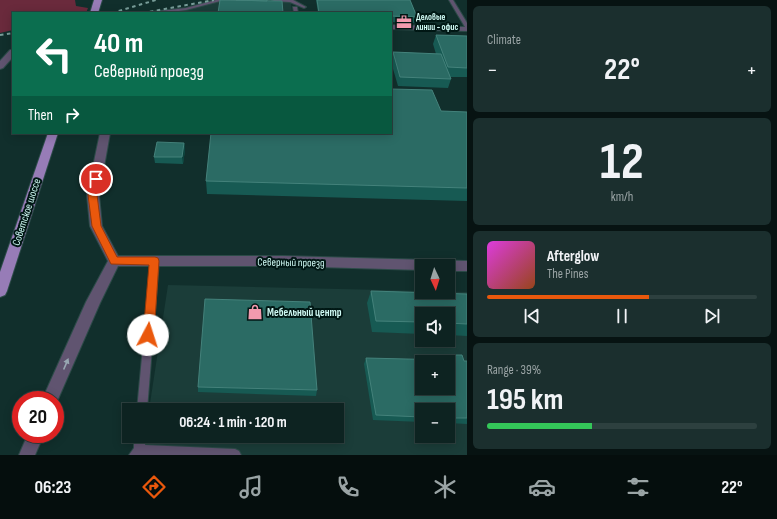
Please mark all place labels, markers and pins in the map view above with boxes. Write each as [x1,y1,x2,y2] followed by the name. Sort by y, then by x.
[416,12,459,33] place label: Деловые линии - офис
[395,13,413,31] office icon: Деловые линии - офис
[79,162,113,196] pin
[246,303,264,321] shop icon: Мебельный центр
[267,306,342,319] place label: Мебельный центр

